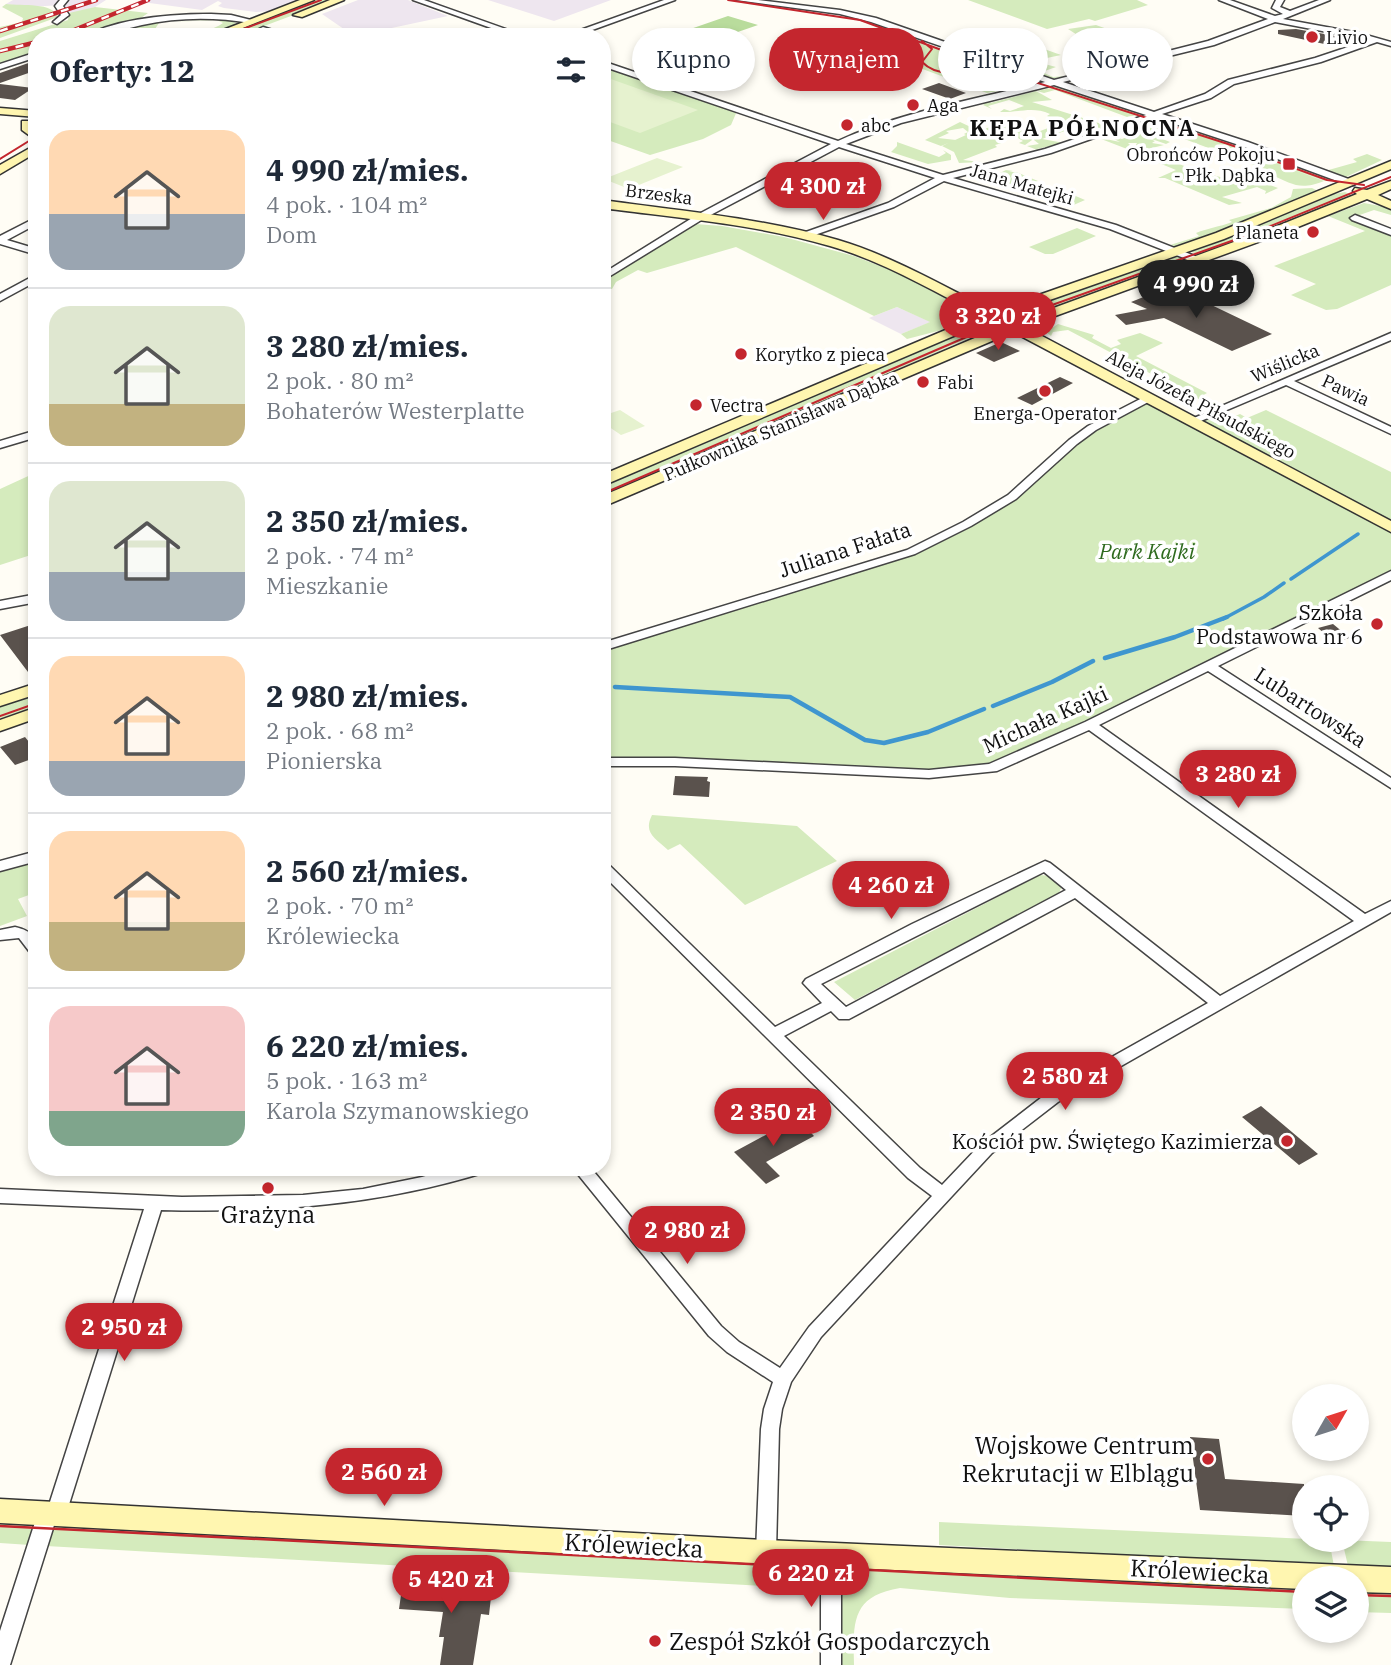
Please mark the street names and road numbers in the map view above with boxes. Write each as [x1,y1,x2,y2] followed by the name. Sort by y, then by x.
[968,158,1077,210] street label: Jana Matejki
[624,178,694,210] street label: Brzeska
[1247,338,1323,388] street label: Wiślicka
[1102,344,1300,464] street label: Aleja Józefa Piłsudskiego
[660,366,902,486] street label: Pułkownika Stanisława Dąbka
[1318,369,1374,411] street label: Pawia
[776,515,914,583] street label: Juliana Fałata
[1250,660,1372,754] street label: Lubartowska
[978,679,1112,759] street label: Michała Kajki
[563,1525,705,1565] street label: Królewiecka
[1129,1551,1271,1591] street label: Królewiecka

